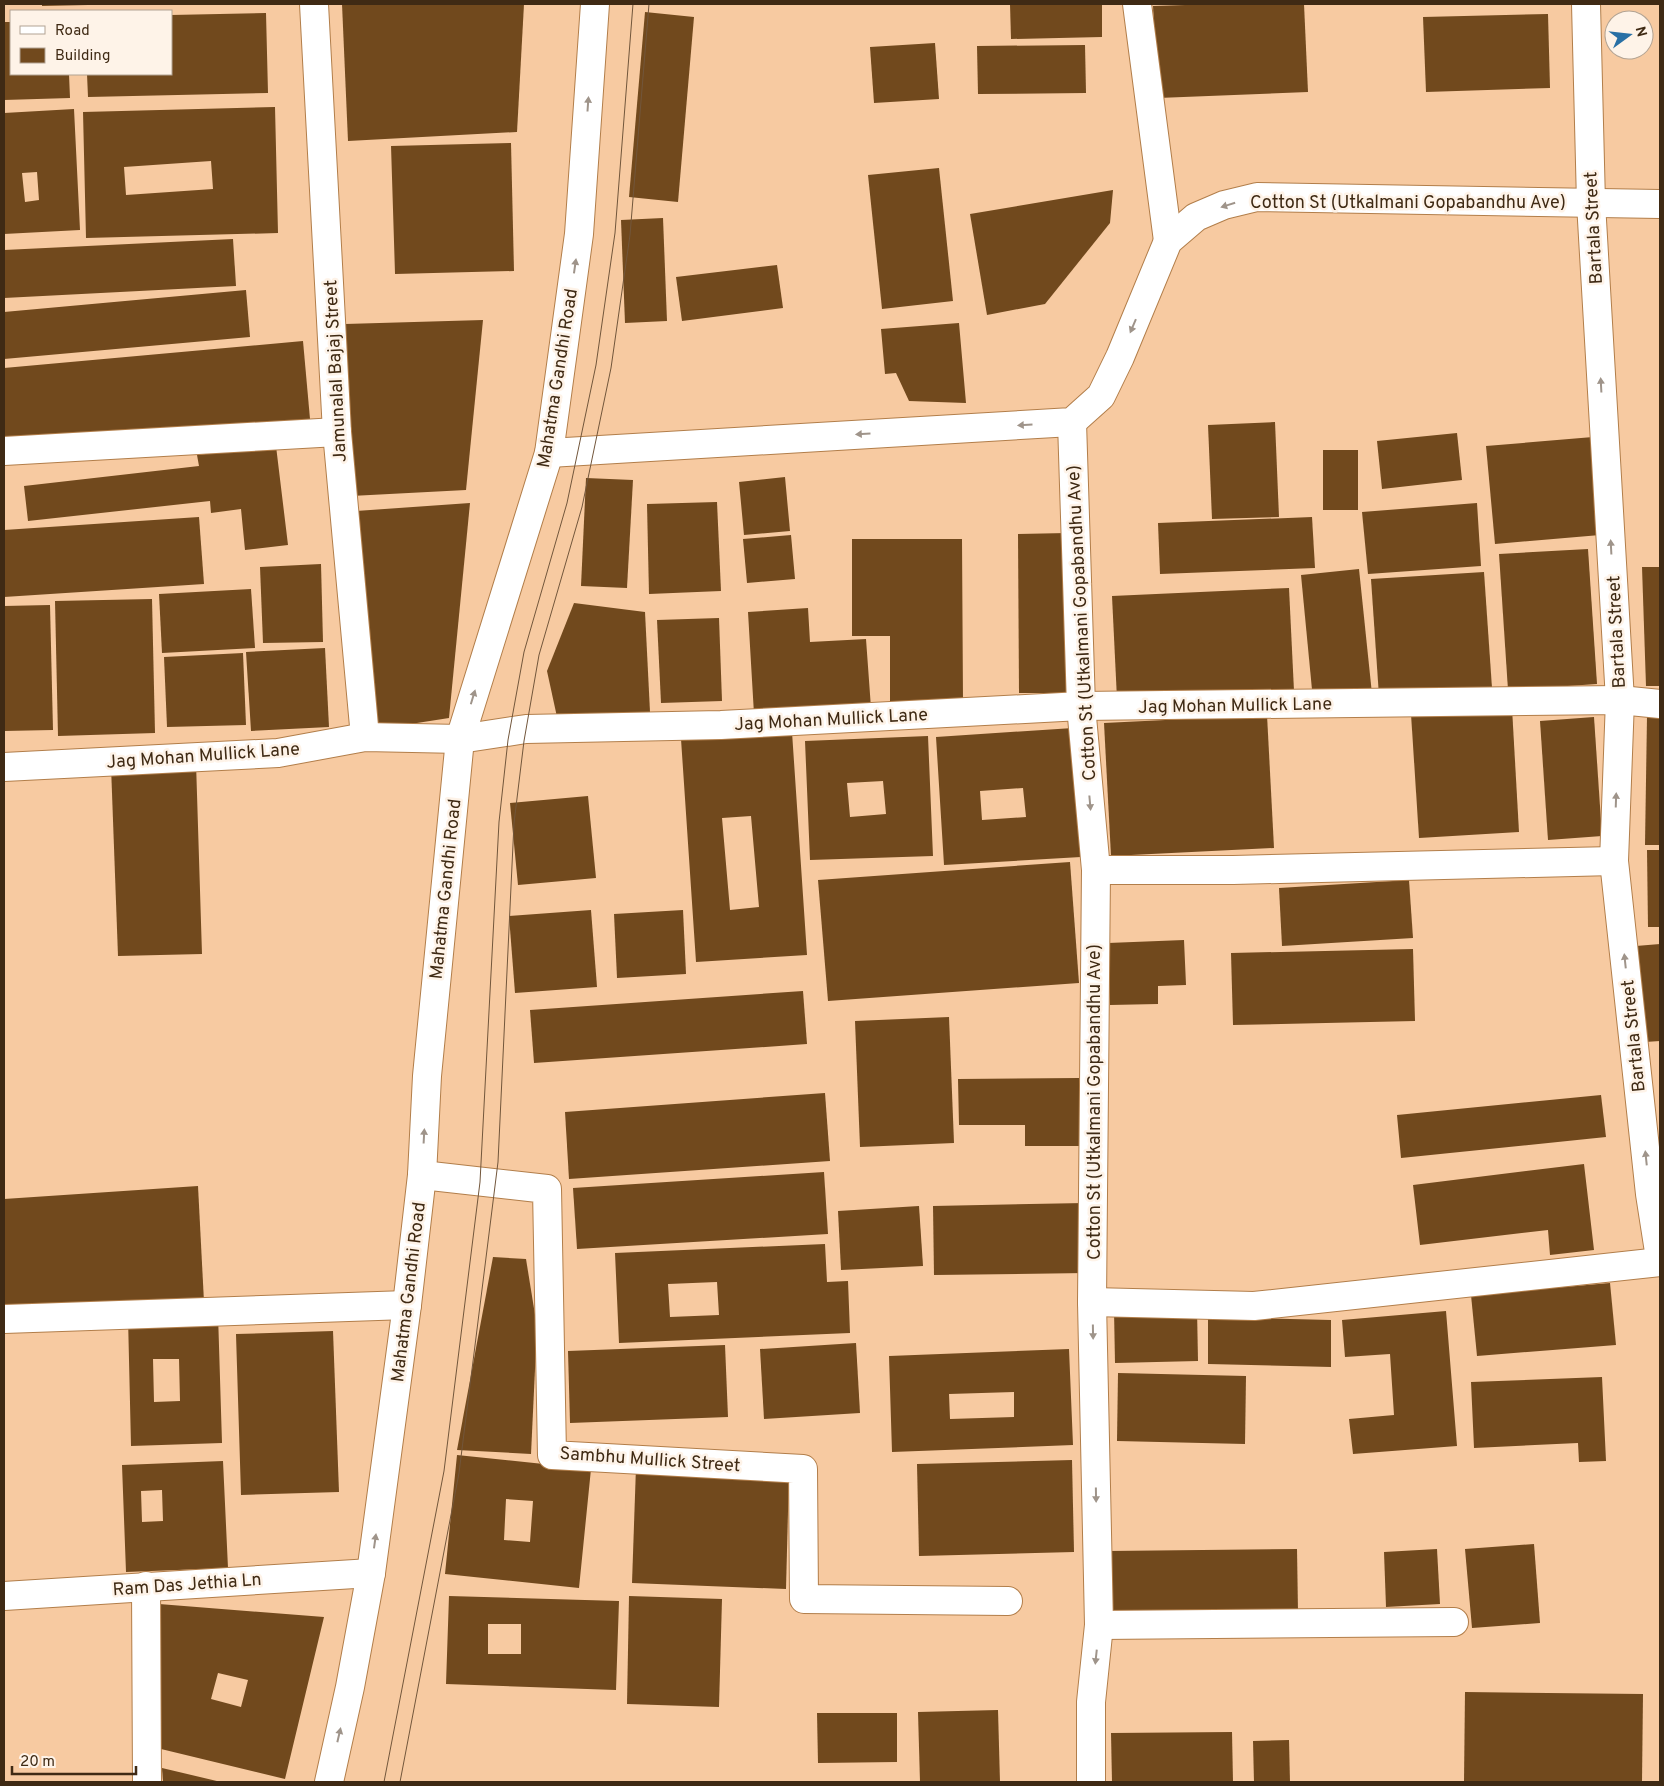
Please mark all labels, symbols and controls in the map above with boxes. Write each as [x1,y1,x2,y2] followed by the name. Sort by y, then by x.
[10,10,172,75] legend
[1604,10,1654,60] north arrow
[55,22,90,41] text: Road
[1631,25,1650,39] text: N
[55,47,110,66] text: Building
[585,96,593,112] one-way arrow
[1580,171,1609,285] street label: Bartala Street
[1250,192,1566,215] street label: Cotton St (Utkalmani Gopabandhu Ave)
[1220,201,1235,209] one-way arrow
[571,258,579,274] one-way arrow
[320,279,353,463] street label: Jamunalal Bajaj Street
[533,287,584,469] street label: Mahatma Gandhi Road
[1129,319,1137,334] one-way arrow
[1597,376,1605,392] one-way arrow
[1017,421,1033,429] one-way arrow
[855,431,871,439] one-way arrow
[1063,465,1102,781] street label: Cotton St (Utkalmani Gopabandhu Ave)
[1606,539,1614,555] one-way arrow
[1603,575,1632,689] street label: Bartala Street
[470,690,478,705] one-way arrow
[1138,693,1332,720] street label: Jag Mohan Mullick Lane
[734,704,929,737] street label: Jag Mohan Mullick Lane
[106,738,301,775] street label: Jag Mohan Mullick Lane
[1613,791,1621,807] one-way arrow
[1086,795,1094,811] one-way arrow
[426,798,467,980] street label: Mahatma Gandhi Road
[1084,944,1107,1260] street label: Cotton St (Utkalmani Gopabandhu Ave)
[1621,953,1629,969] one-way arrow
[1617,978,1652,1093] street label: Bartala Street
[420,1128,428,1144] one-way arrow
[1642,1150,1650,1166] one-way arrow
[387,1201,432,1383] street label: Mahatma Gandhi Road
[1089,1325,1097,1341] one-way arrow
[559,1443,741,1478] street label: Sambhu Mullick Street
[1093,1487,1101,1503] one-way arrow
[372,1532,380,1548] one-way arrow
[112,1569,262,1602] street label: Ram Das Jethia Ln
[1092,1649,1100,1665] one-way arrow
[335,1727,343,1742] one-way arrow
[12,1744,136,1776] scale bar
[20,1753,55,1772] text: 20 m

